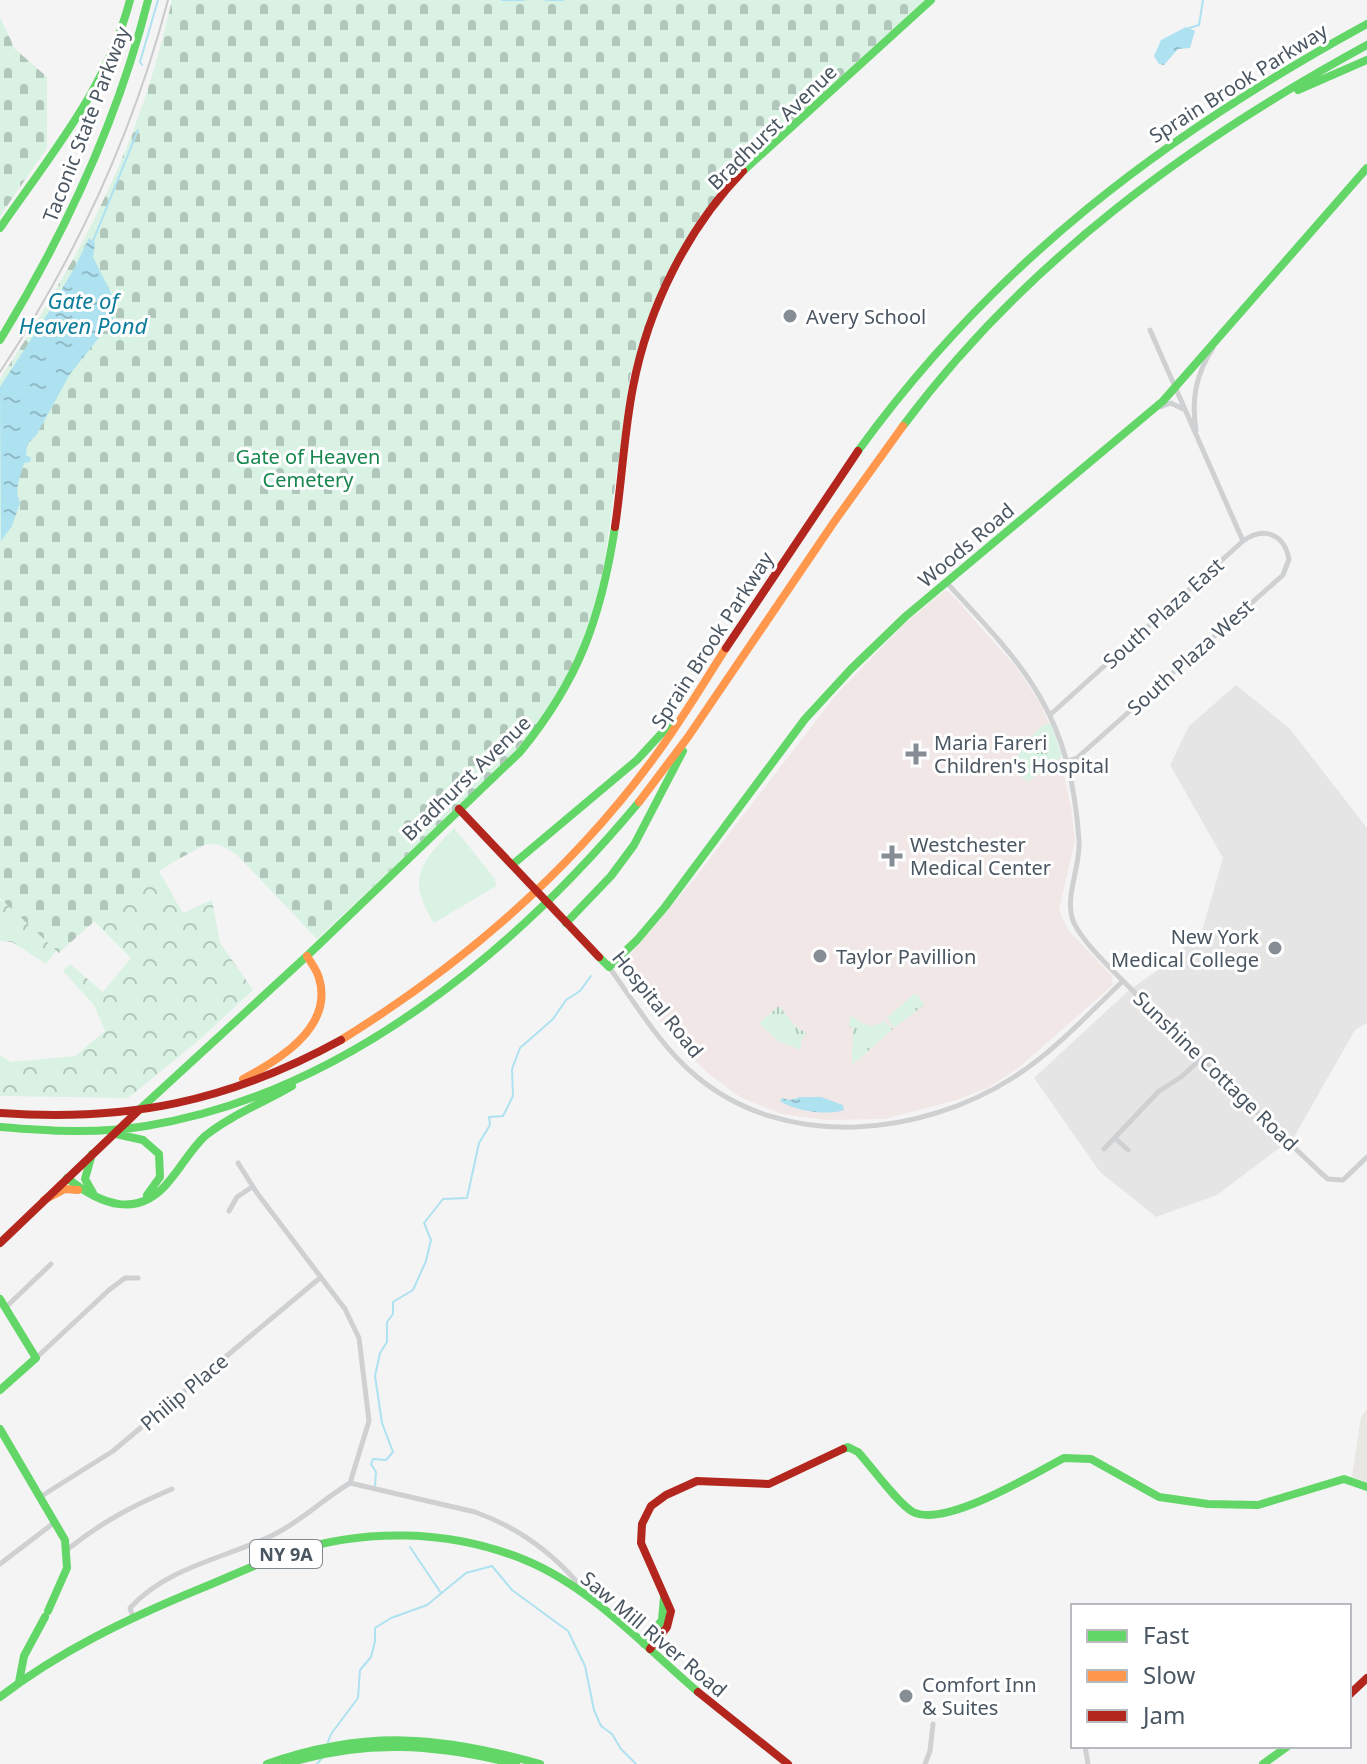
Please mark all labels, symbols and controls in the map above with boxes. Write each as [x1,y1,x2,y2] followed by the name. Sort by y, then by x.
[1144,17,1333,149] street label: Sprain Brook Parkway
[36,22,136,226] street label: Taconic State Parkway
[702,58,842,196] street label: Bradhurst Avenue
[19,285,149,340] water label: Gate of Heaven Pond
[806,303,926,330] place label: Avery School
[781,307,799,325] marker: Avery School
[236,443,380,493] park label: Gate of Heaven Cemetery
[912,497,1020,593] street label: Woods Road
[645,546,780,733] street label: Sprain Brook Parkway
[1097,552,1229,674] street label: South Plaza East
[1121,593,1259,721] street label: South Plaza West
[396,709,536,847] street label: Bradhurst Avenue
[934,729,1109,779] place label: Maria Fareri Children's Hospital
[905,743,927,765] marker: Maria Fareri Children's Hospital
[910,831,1051,881] place label: Westchester Medical Center
[881,845,903,867] marker: Westchester Medical Center
[1111,923,1259,973] place label: New York Medical College
[1266,939,1284,957] marker: New York Medical College
[836,943,976,970] place label: Taylor Pavillion
[606,945,710,1063] street label: Hospital Road
[811,947,829,965] marker: Taylor Pavillion
[1128,985,1304,1157] street label: Sunshine Cottage Road
[134,1347,234,1437] street label: Philip Place
[250,1540,322,1568] road number: NY 9A
[575,1565,733,1703] street label: Saw Mill River Road
[1071,1604,1351,1748] legend
[1143,1618,1189,1651] text: Fast
[1143,1658,1195,1691] text: Slow
[922,1671,1037,1721] place label: Comfort Inn & Suites
[897,1687,915,1705] marker: Comfort Inn & Suites
[1141,1698,1185,1731] text: Jam

